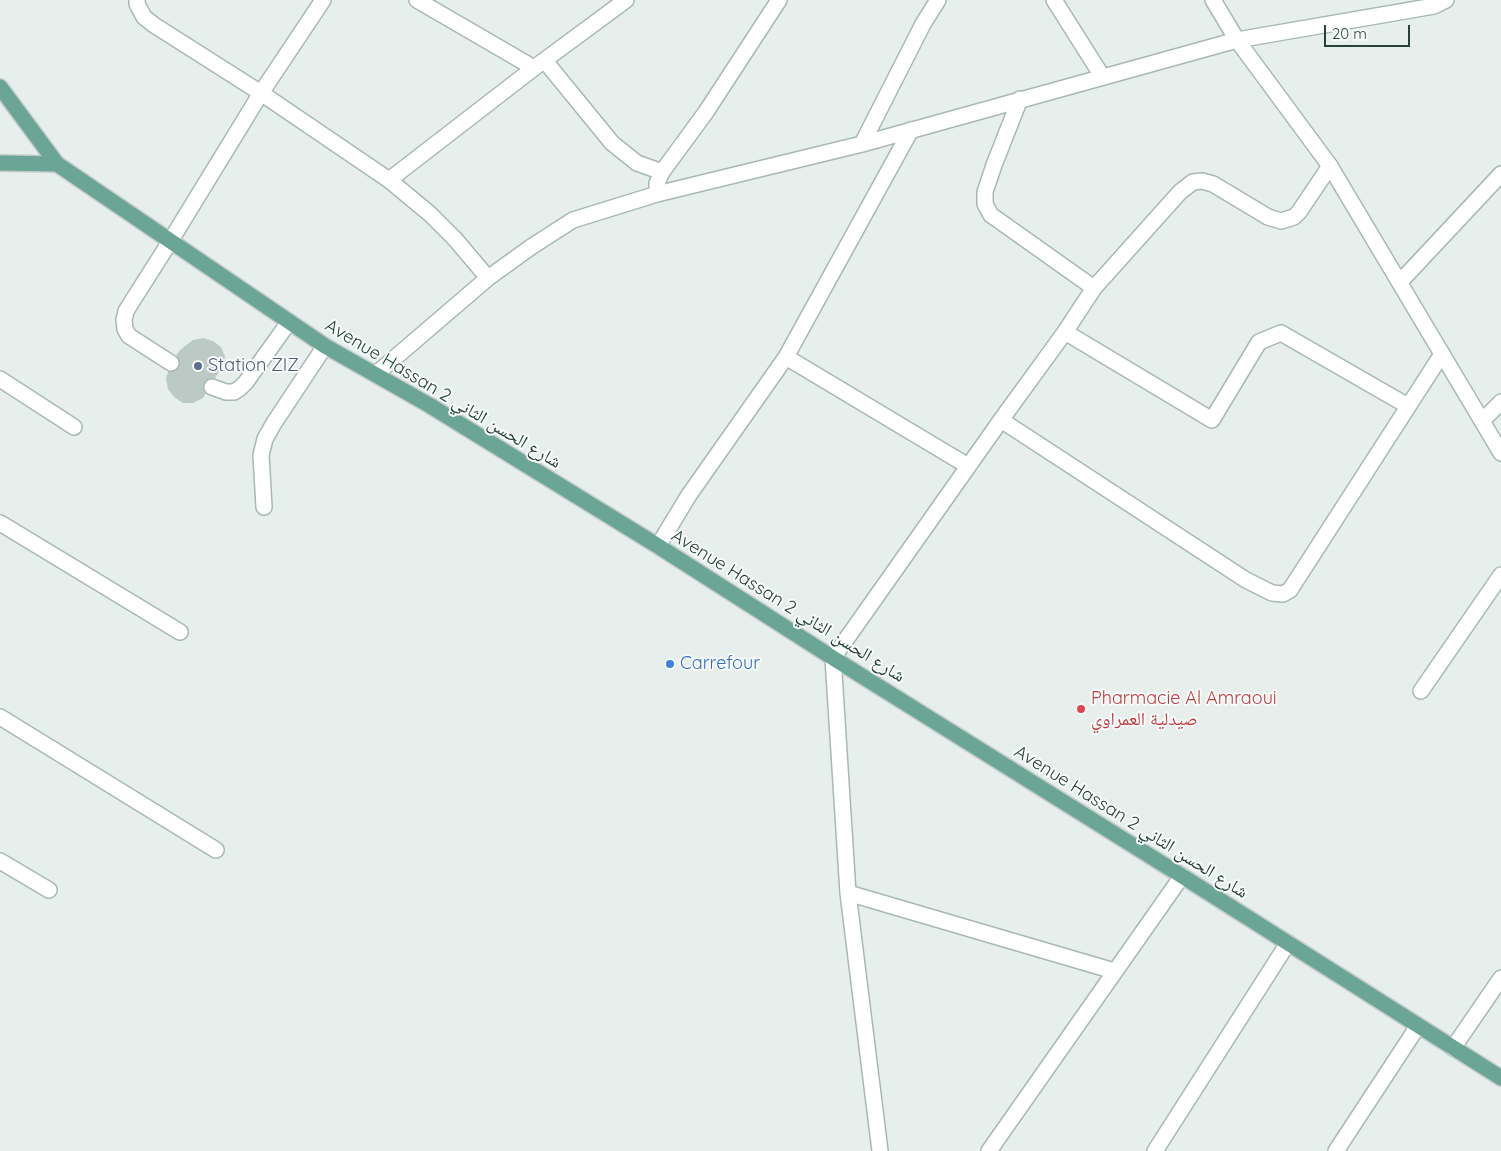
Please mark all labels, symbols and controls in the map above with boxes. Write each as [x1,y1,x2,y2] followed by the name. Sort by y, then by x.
[1326,15,1412,47] scale bar
[1332,24,1367,43] text: 20 m
[321,315,565,473] street label: Avenue Hassan 2 شارع الحسن الثاني
[208,355,299,377] place label: Station ZIZ
[192,360,204,372] marker: Station ZIZ
[667,525,909,687] street label: Avenue Hassan 2 شارع الحسن الثاني
[680,653,760,675] place label: Carrefour
[664,658,676,670] marker: Carrefour
[1091,688,1277,731] place label: Pharmacie Al Amraoui صيدلية العمراوي
[1075,703,1087,715] marker: Pharmacie Al Amraoui صيدلية العمراوي
[1010,741,1252,903] street label: Avenue Hassan 2 شارع الحسن الثاني

